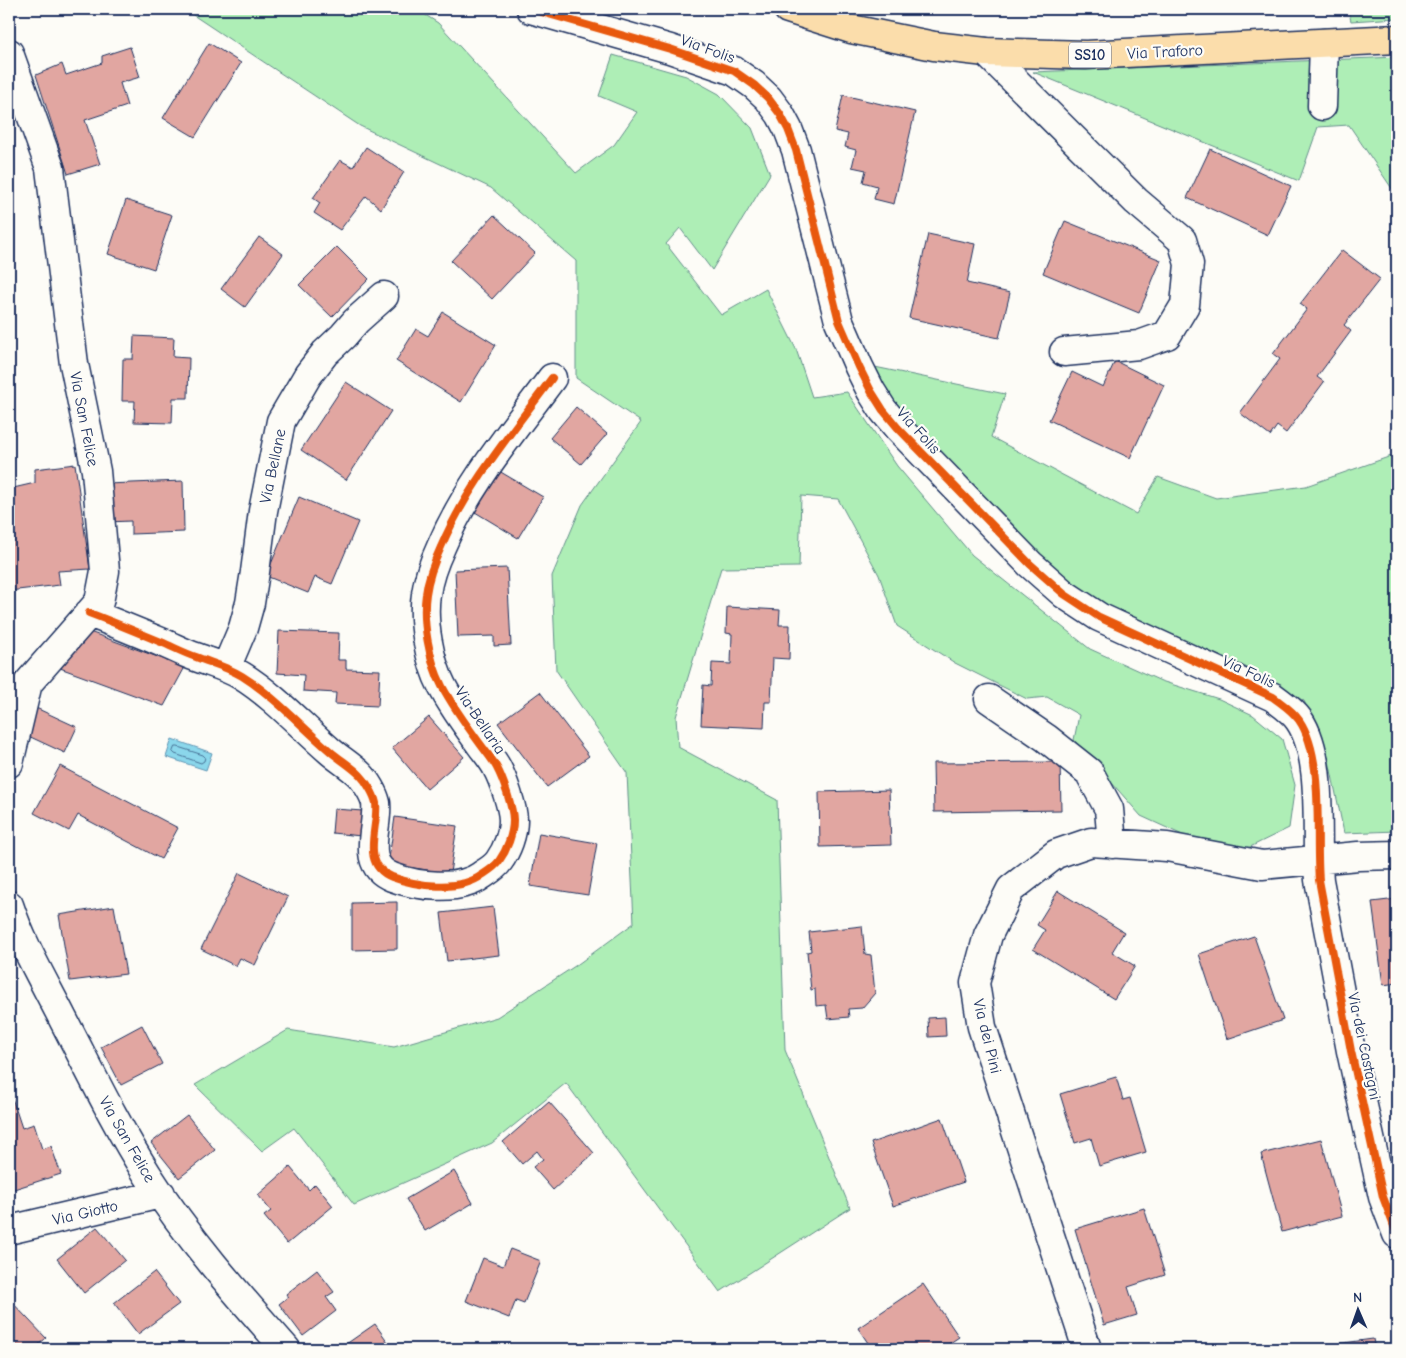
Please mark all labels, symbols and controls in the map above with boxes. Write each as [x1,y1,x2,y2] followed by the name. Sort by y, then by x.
[678,31,738,67] street label: Via Folis
[1127,41,1203,63] street label: Via Traforo
[1069,42,1111,68] road number: SS10
[66,370,102,468] street label: Via San Felice
[893,404,944,458] street label: Via Folis
[256,427,290,505] street label: Via Bellane
[1219,652,1278,692] street label: Via Folis
[451,684,509,758] street label: Via Bellaria
[1344,991,1384,1102] street label: Via dei Castagni
[969,997,1005,1075] street label: Via dei Pini
[95,1093,159,1186] street label: Via San Felice
[51,1197,120,1229] street label: Via Giotto
[1334,1286,1384,1336] north arrow
[1353,1289,1362,1306] text: N

